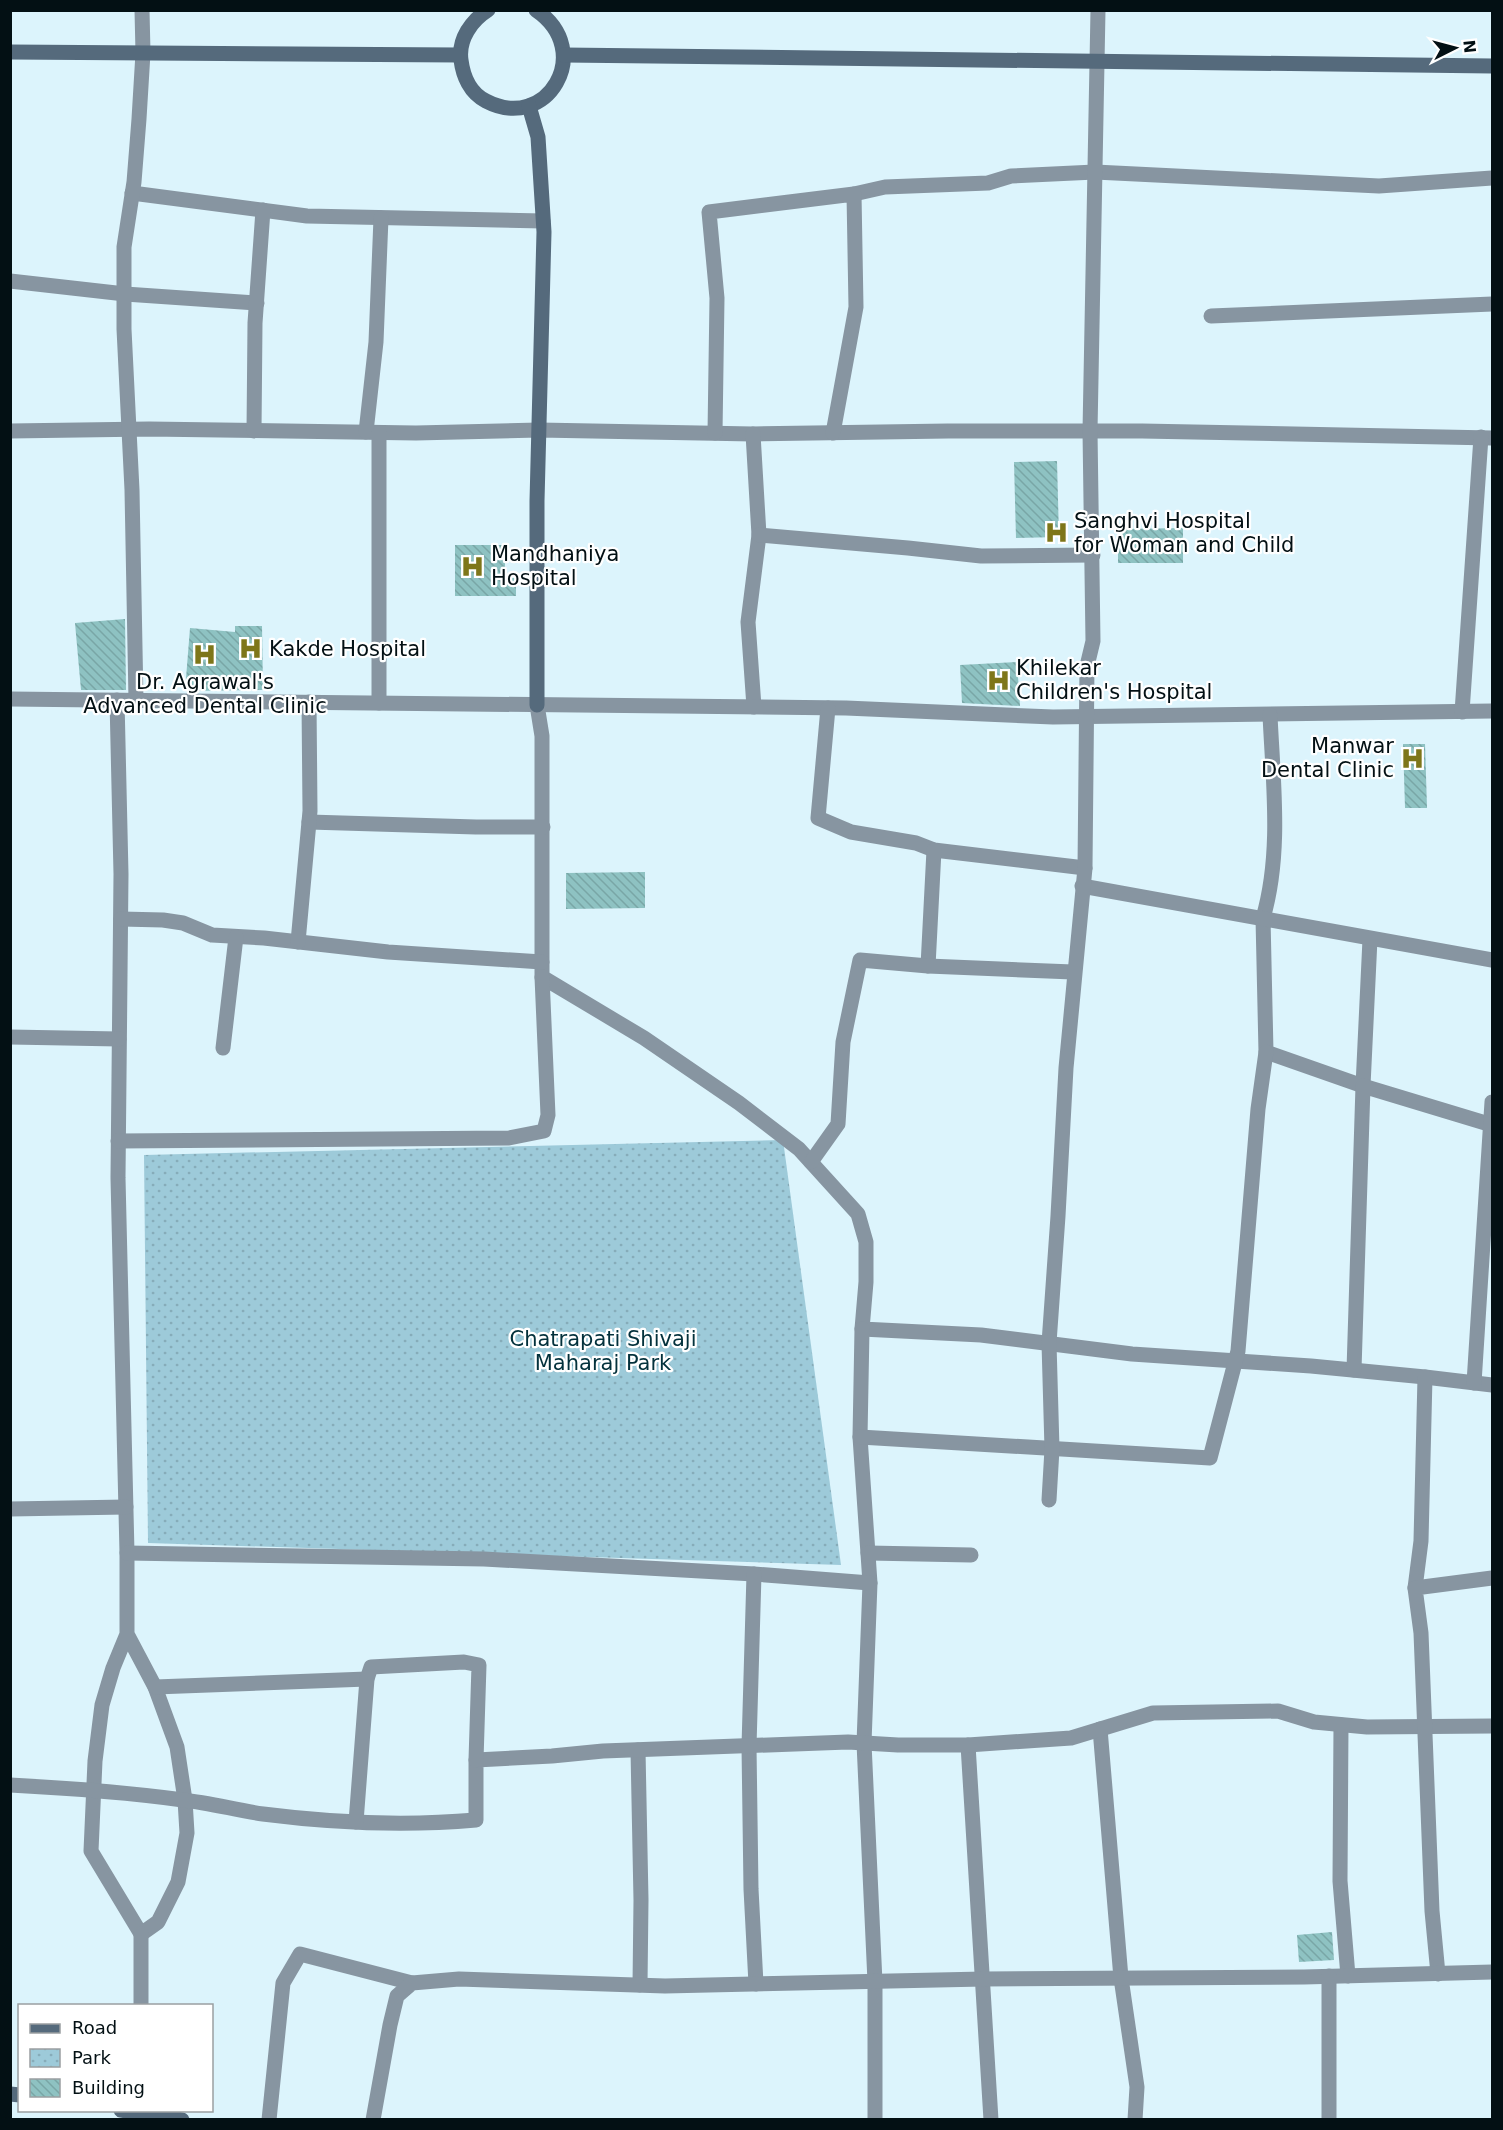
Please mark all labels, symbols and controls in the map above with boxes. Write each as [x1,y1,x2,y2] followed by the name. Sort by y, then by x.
[1425,18,1485,78] north arrow
[1459,39,1480,54] text: N
[1074,509,1294,557] place label: Sanghvi Hospital for Woman and Child
[1043,520,1069,546] hospital icon: Sanghvi Hospital for Woman and Child
[491,542,619,590] place label: Mandhaniya Hospital
[460,553,486,579] hospital icon: Mandhaniya Hospital
[238,636,264,662] hospital icon: Kakde Hospital
[269,637,426,661] place label: Kakde Hospital
[192,641,218,667] hospital icon: Dr. Agrawal's Advanced Dental Clinic
[1016,656,1212,704] place label: Khilekar Children's Hospital
[985,667,1011,693] hospital icon: Khilekar Children's Hospital
[83,670,327,718] place label: Dr. Agrawal's Advanced Dental Clinic
[1261,734,1394,782] place label: Manwar Dental Clinic
[1399,745,1425,771] hospital icon: Manwar Dental Clinic
[510,1327,696,1375] park label: Chatrapati Shivaji Maharaj Park
[18,2004,213,2112] legend
[72,2017,117,2038] text: Road
[72,2047,111,2068] text: Park
[72,2077,145,2098] text: Building

